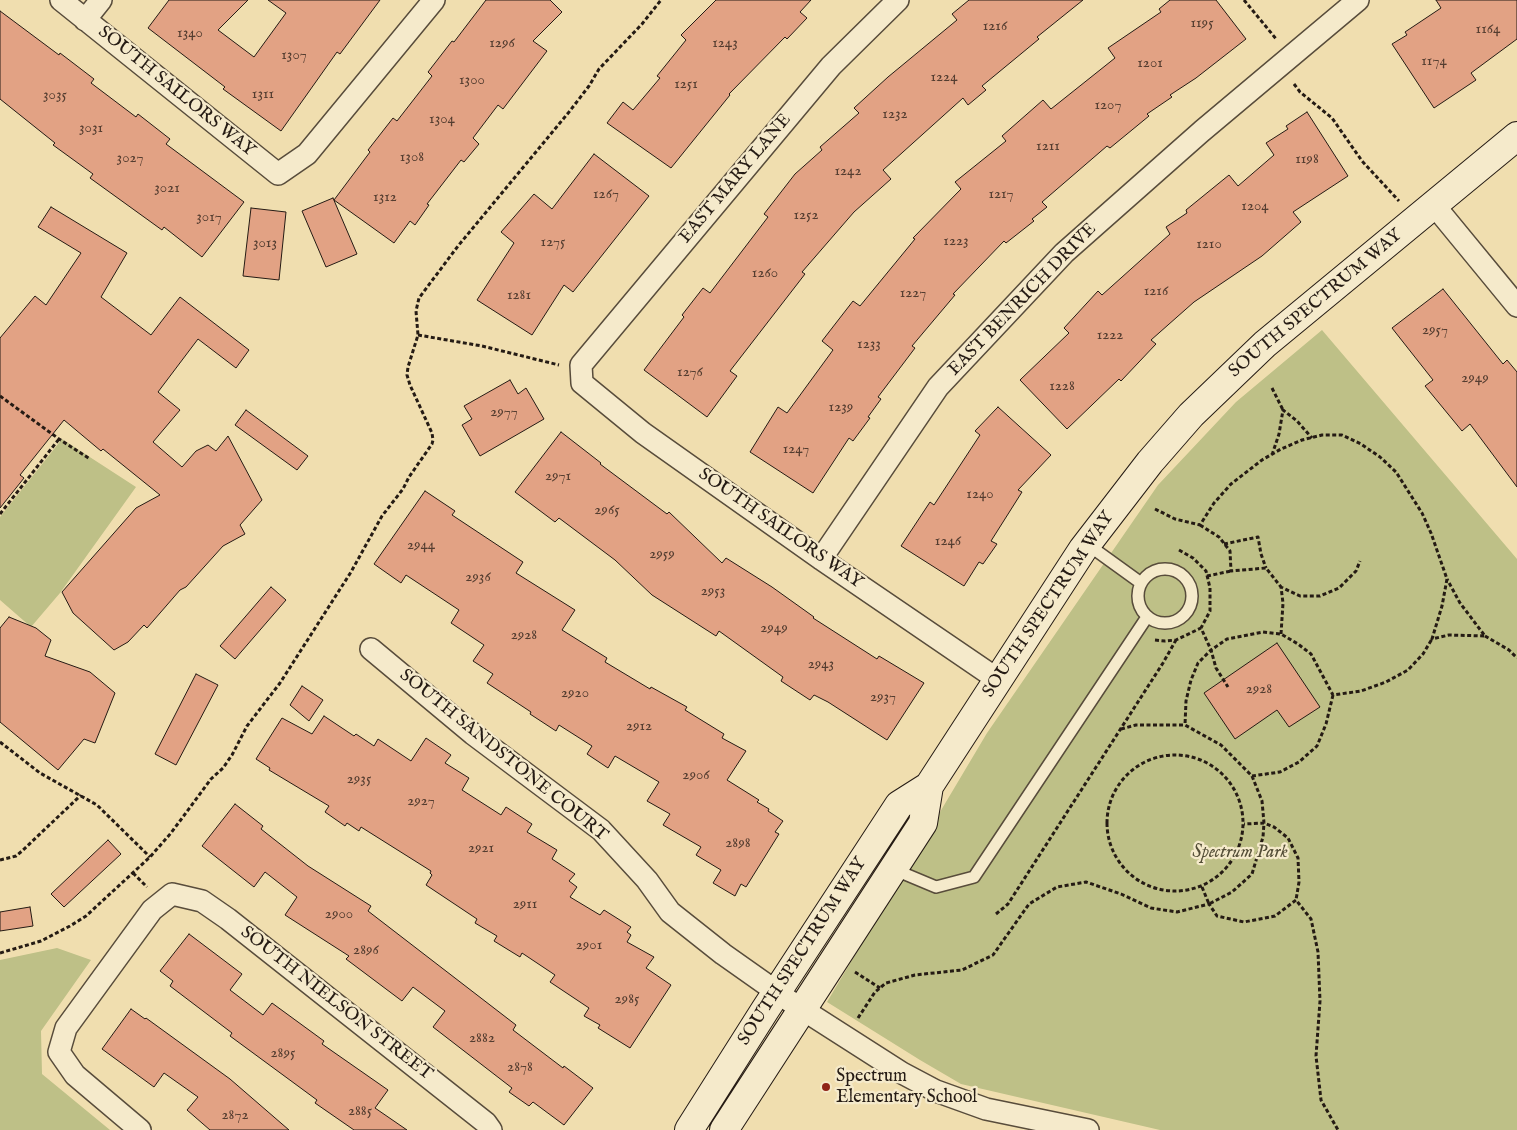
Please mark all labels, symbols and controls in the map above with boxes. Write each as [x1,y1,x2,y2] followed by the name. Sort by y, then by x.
[1190,15,1214,33] house number: 1195
[983,18,1007,36] house number: 1216
[1476,21,1500,39] house number: 1164
[93,22,259,162] street label: SOUTH SAILORS WAY
[177,25,203,43] house number: 1340
[489,35,515,53] house number: 1296
[712,35,738,53] house number: 1243
[281,47,307,65] house number: 1307
[1421,53,1447,71] house number: 1174
[1137,55,1163,73] house number: 1201
[930,69,958,87] house number: 1224
[459,72,485,90] house number: 1300
[674,76,698,94] house number: 1251
[252,86,274,104] house number: 1311
[43,87,67,105] house number: 3035
[1094,97,1122,115] house number: 1207
[882,106,908,124] house number: 1232
[675,110,797,248] street label: EAST MARY LANE
[429,111,455,129] house number: 1304
[79,120,103,138] house number: 3031
[1036,138,1060,156] house number: 1211
[400,149,424,167] house number: 1308
[117,150,143,168] house number: 3027
[1295,151,1319,169] house number: 1198
[834,163,862,181] house number: 1242
[154,180,180,198] house number: 3021
[593,186,619,204] house number: 1267
[988,186,1014,204] house number: 1217
[373,189,397,207] house number: 1312
[1241,198,1269,216] house number: 1204
[793,207,819,225] house number: 1252
[196,209,222,227] house number: 3017
[944,219,1102,381] street label: EAST BENRICH DRIVE
[1225,225,1407,383] street label: SOUTH SPECTRUM WAY
[943,233,969,251] house number: 1223
[541,234,565,252] house number: 1275
[253,235,277,253] house number: 3013
[1196,236,1222,254] house number: 1210
[752,265,778,283] house number: 1260
[1144,283,1168,301] house number: 1216
[900,285,926,303] house number: 1227
[507,287,531,305] house number: 1281
[1422,322,1448,340] house number: 2957
[1097,327,1123,345] house number: 1222
[857,336,881,354] house number: 1233
[677,364,703,382] house number: 1276
[1461,370,1489,388] house number: 2949
[1049,378,1075,396] house number: 1228
[829,399,853,417] house number: 1239
[490,404,518,422] house number: 2977
[783,441,809,459] house number: 1247
[694,464,866,594] street label: SOUTH SAILORS WAY
[545,468,571,486] house number: 2971
[966,486,994,504] house number: 1240
[594,502,620,520] house number: 2965
[979,508,1119,702] street label: SOUTH SPECTRUM WAY
[935,533,961,551] house number: 1246
[407,537,435,555] house number: 2944
[649,546,675,564] house number: 2959
[465,569,491,587] house number: 2936
[701,583,725,601] house number: 2953
[760,620,788,638] house number: 2949
[511,627,537,645] house number: 2928
[808,656,834,674] house number: 2943
[395,665,611,847] street label: SOUTH SANDSTONE COURT
[1246,681,1272,699] house number: 2928
[561,685,589,703] house number: 2920
[870,689,896,707] house number: 2937
[626,718,652,736] house number: 2912
[682,767,710,785] house number: 2906
[347,771,371,789] house number: 2935
[407,793,435,811] house number: 2927
[725,835,751,853] house number: 2898
[468,840,494,858] house number: 2921
[1192,842,1288,864] park label: Spectrum Park
[734,854,872,1050] street label: SOUTH SPECTRUM WAY
[513,896,537,914] house number: 2911
[325,906,353,924] house number: 2900
[236,922,436,1086] street label: SOUTH NIELSON STREET
[576,937,602,955] house number: 2901
[353,942,379,960] house number: 2896
[615,991,639,1009] house number: 2985
[469,1030,495,1048] house number: 2882
[271,1045,295,1063] house number: 2895
[507,1059,533,1077] house number: 2878
[836,1066,977,1108] place label: Spectrum Elementary School
[820,1081,832,1093] marker: Spectrum Elementary School
[348,1103,372,1121] house number: 2885
[222,1107,248,1125] house number: 2872

